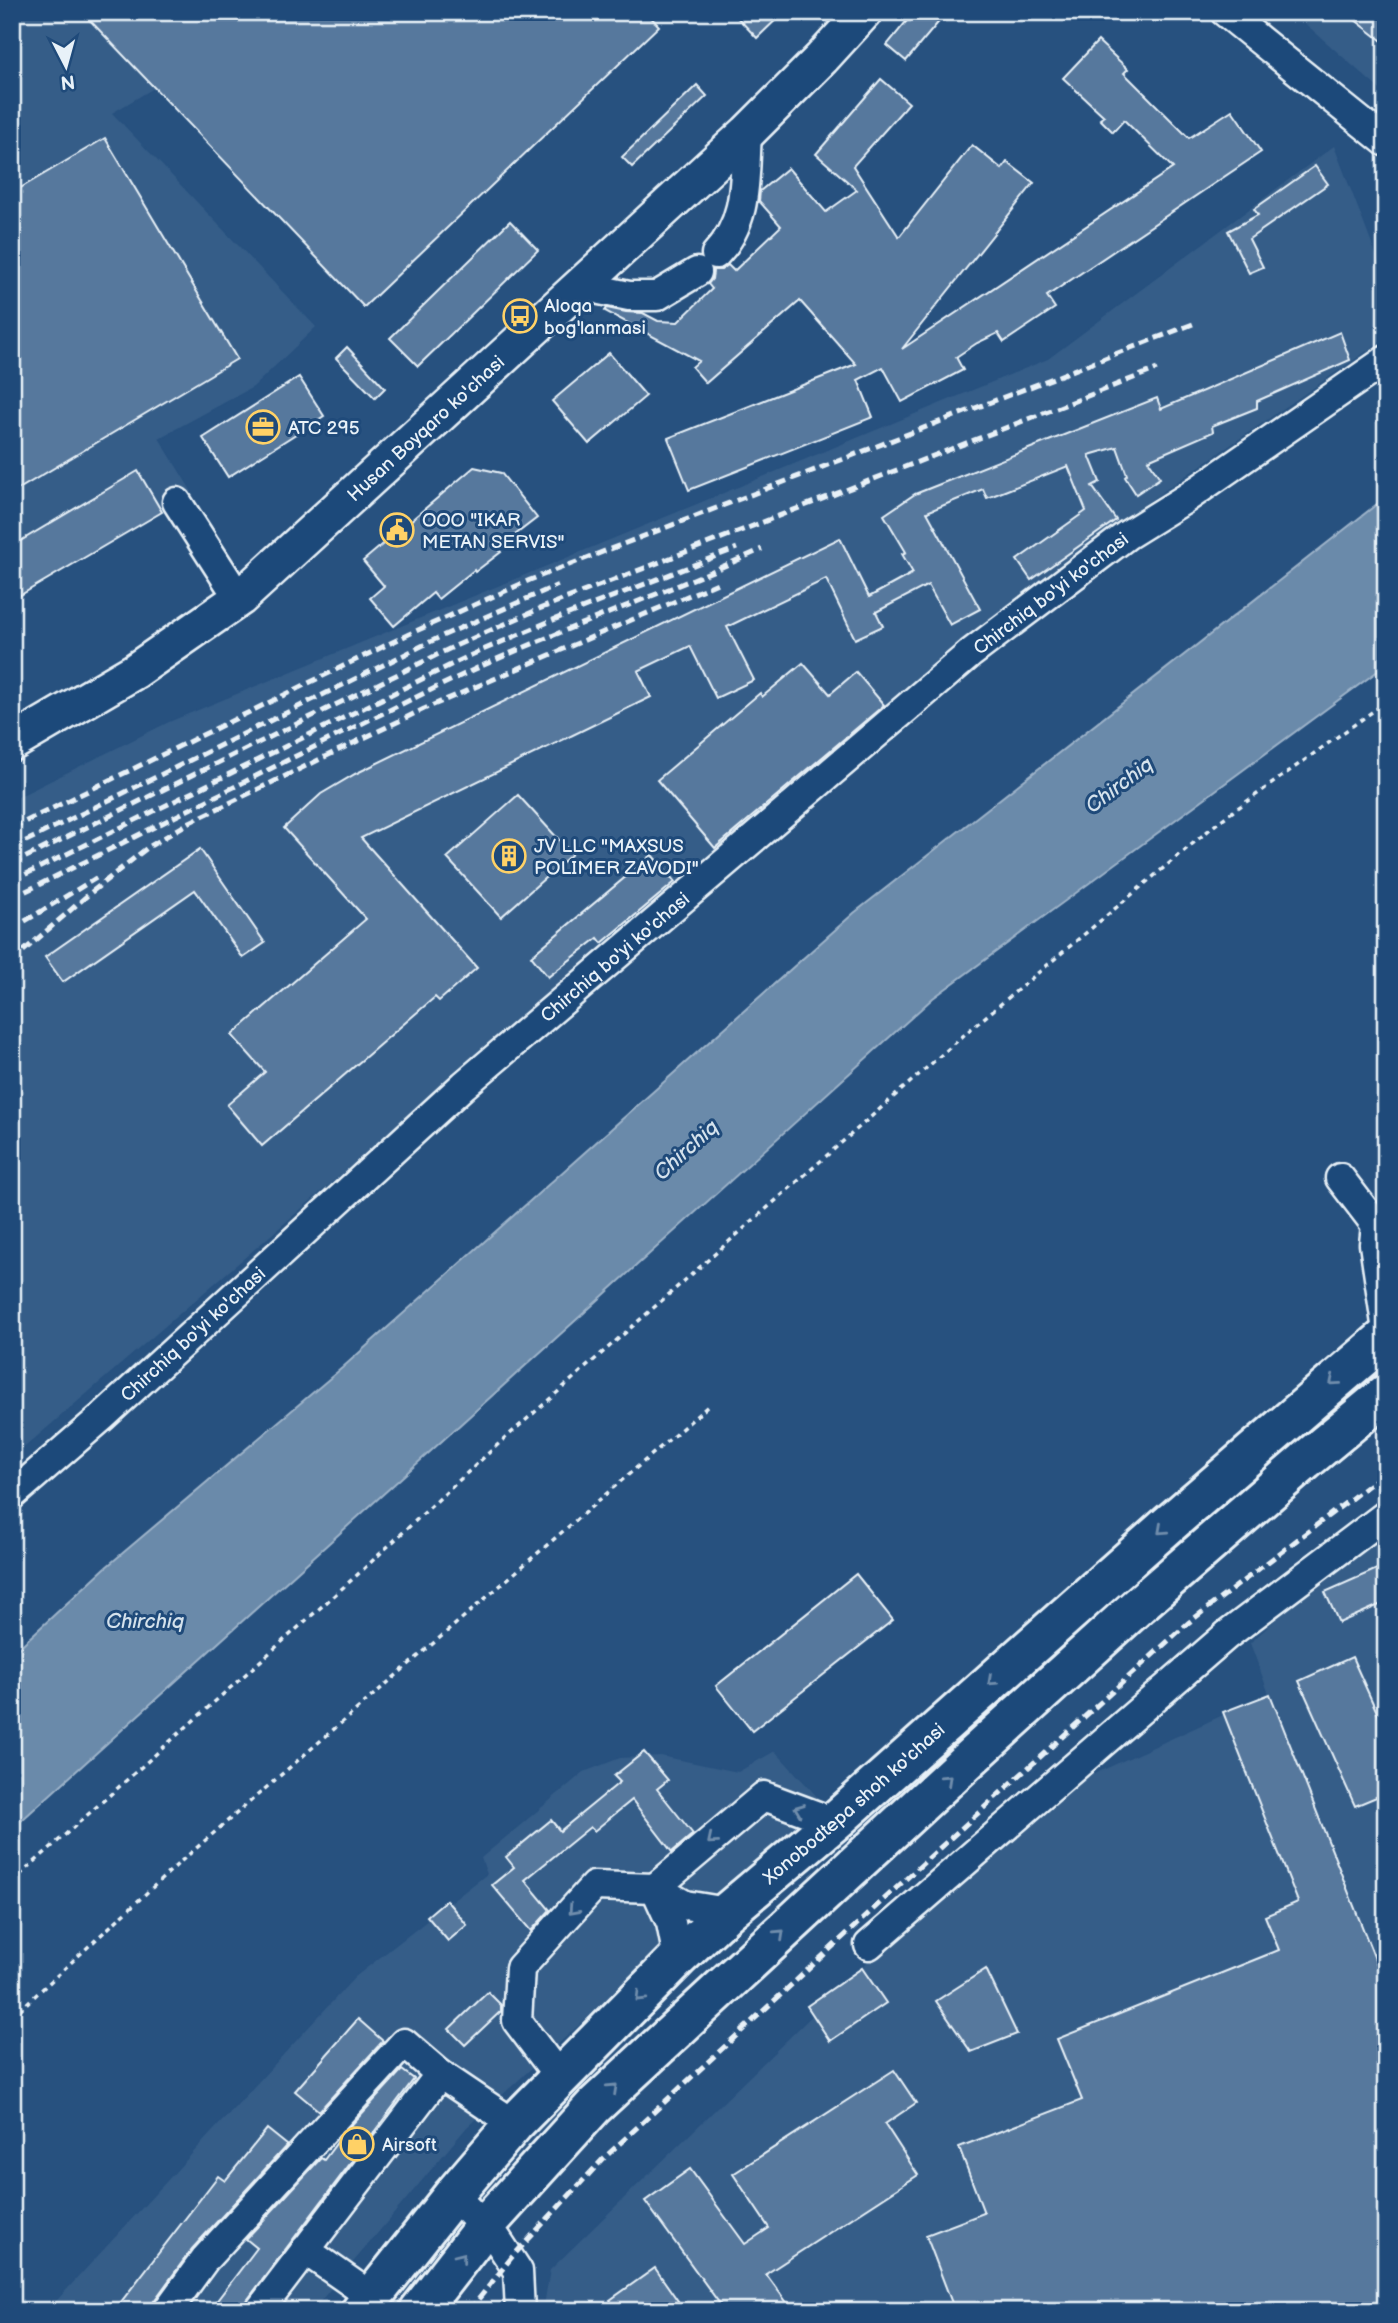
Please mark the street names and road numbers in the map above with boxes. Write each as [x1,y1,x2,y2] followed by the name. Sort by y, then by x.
[343,351,510,507] street label: Husan Boyqaro ko'chasi
[969,528,1134,660] street label: Chirchiq bo'yi ko'chasi
[536,888,695,1028] street label: Chirchiq bo'yi ko'chasi
[116,1263,271,1407] street label: Chirchiq bo'yi ko'chasi
[758,1719,950,1891] street label: Xonobodtepa shoh ko'chasi

